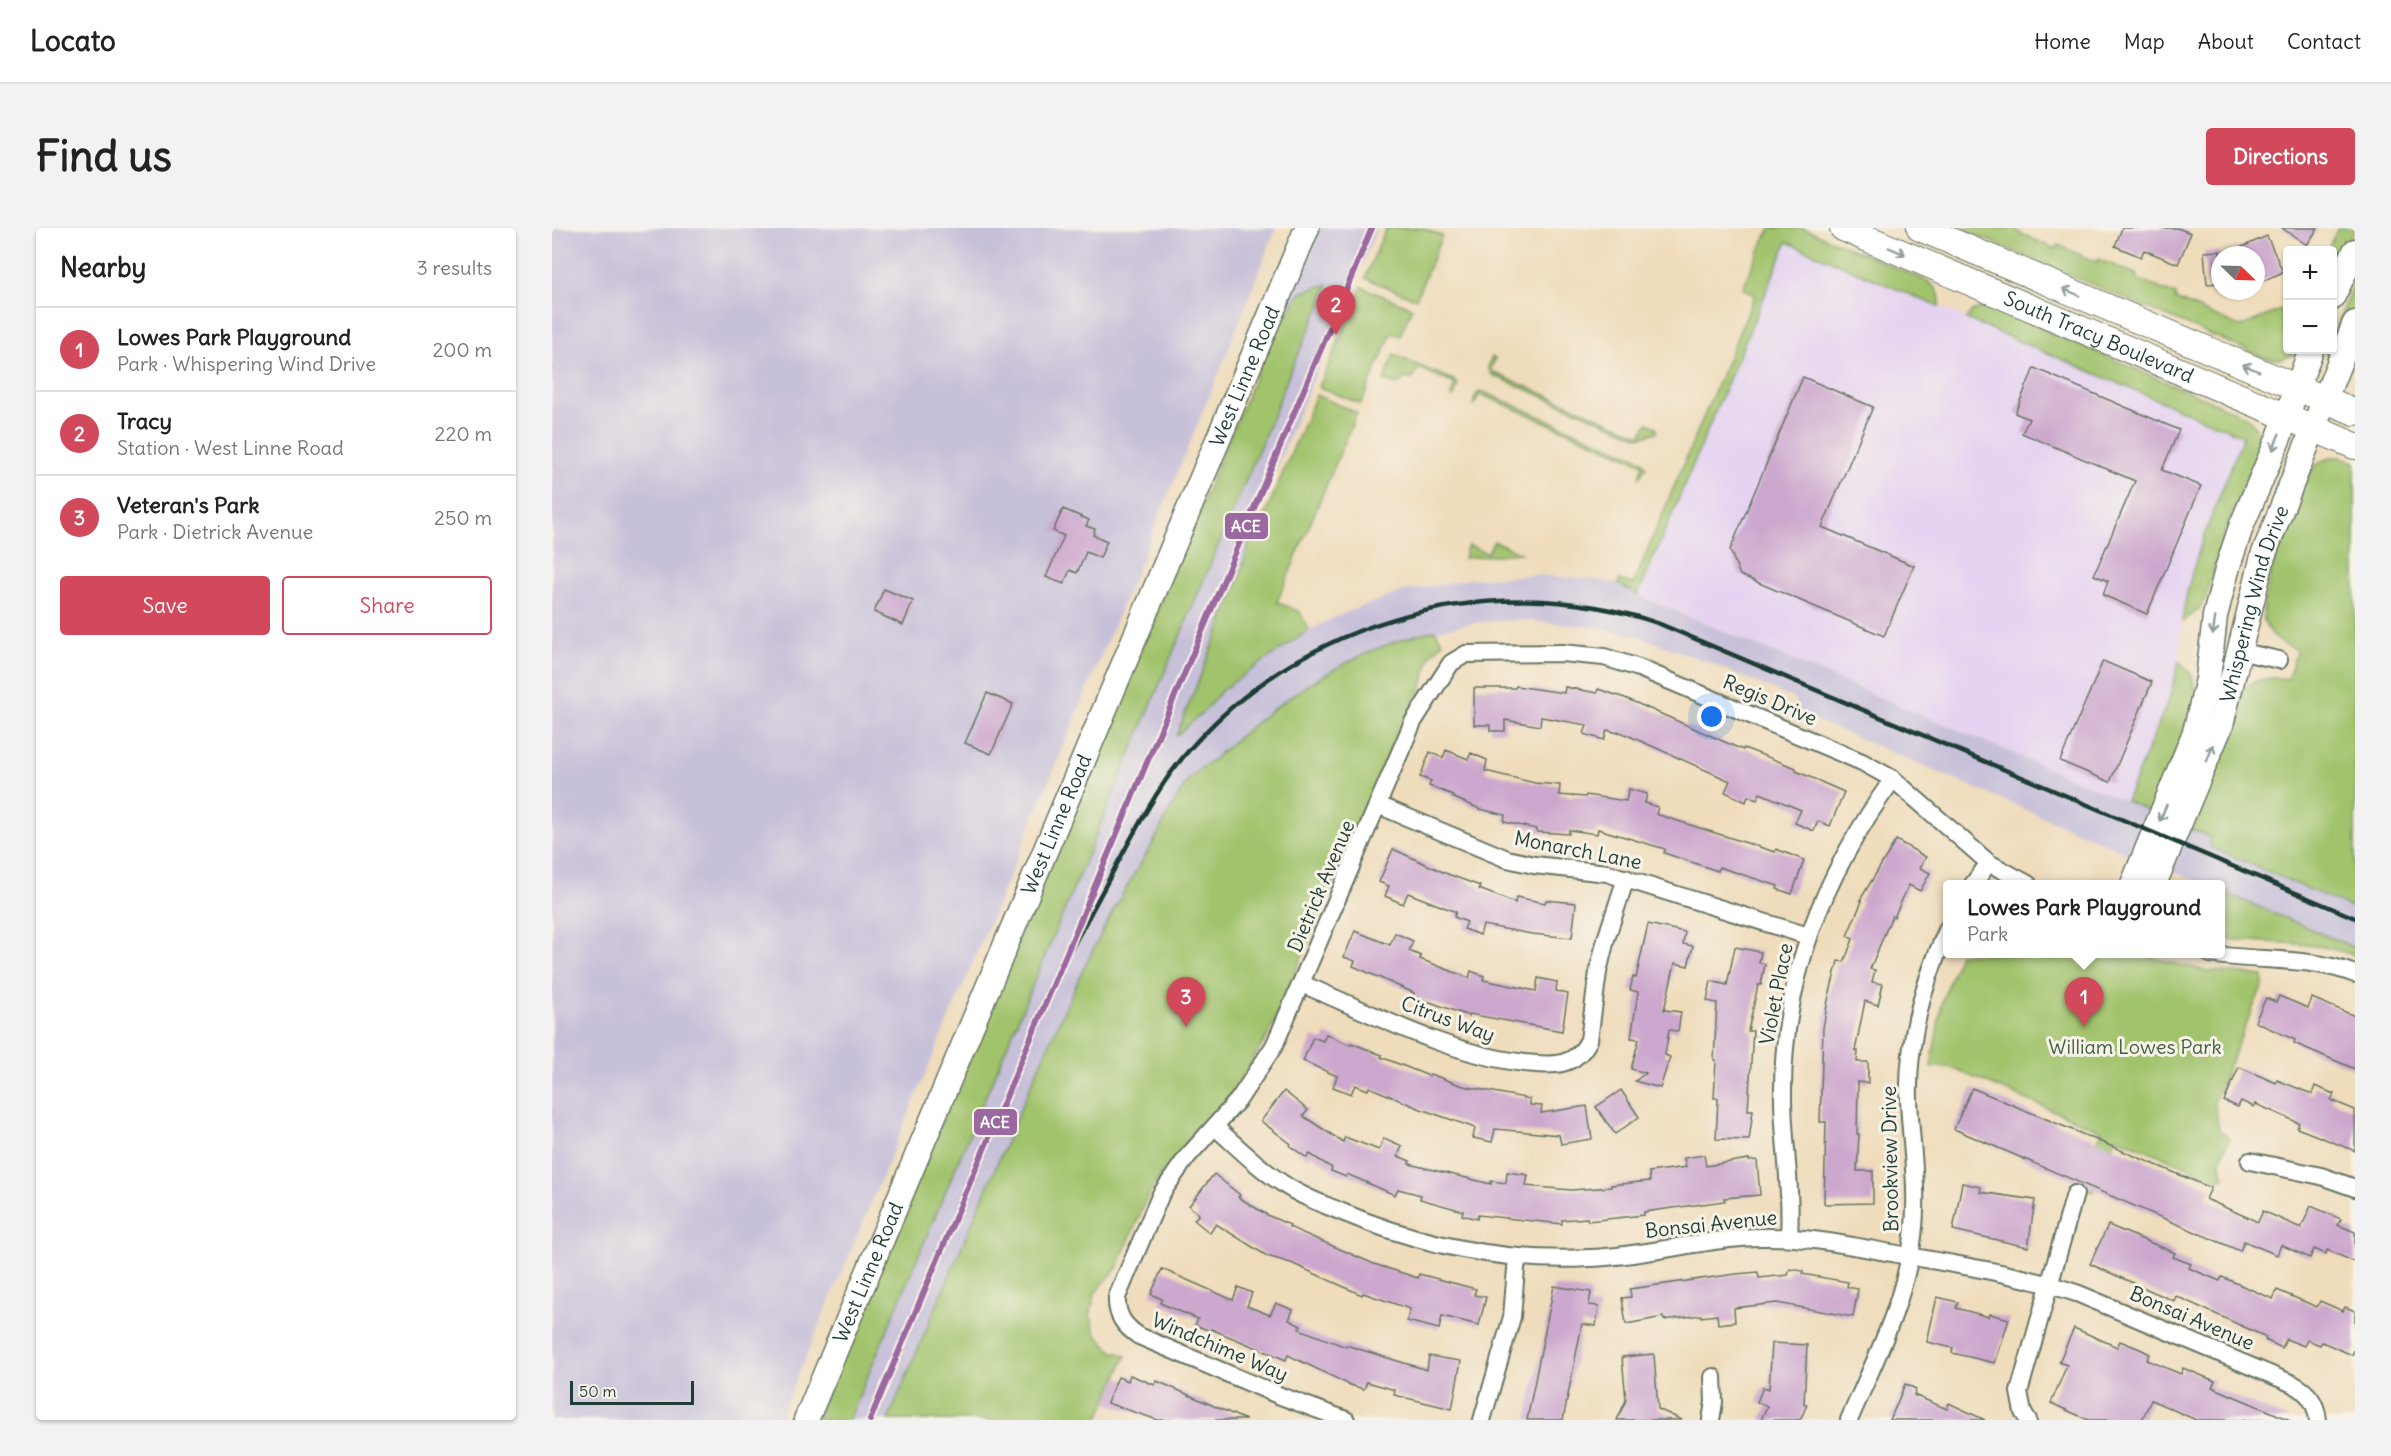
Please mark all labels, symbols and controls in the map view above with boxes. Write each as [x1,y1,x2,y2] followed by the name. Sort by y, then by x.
[30,23,116,59] text: Locato
[2034,28,2091,55] text: Home
[2124,28,2165,55] text: Map
[2198,28,2254,55] text: About
[2287,28,2361,55] text: Contact
[2206,128,2355,185] button: Directions
[36,130,172,182] text: Find us
[1887,246,1905,257] one-way arrow
[2211,246,2265,300] north arrow
[2283,246,2337,354] map controls
[2283,246,2337,300] button: +
[60,251,146,284] text: Nearby
[416,255,492,280] text: 3 results
[1316,285,1356,335] pin: 2
[2000,285,2198,388] street label: South Tracy Boulevard
[2063,286,2081,297] one-way arrow
[2283,300,2337,354] button: −
[1204,302,1285,450] street label: West Linne Road
[117,323,351,351] text: Lowes Park Playground
[76,337,83,362] text: 1
[432,337,492,362] text: 200 m
[117,351,376,376] text: Park · Whispering Wind Drive
[2242,362,2261,373] one-way arrow
[117,407,172,435] text: Tracy
[74,421,85,446] text: 2
[435,421,492,446] text: 220 m
[2270,433,2281,451] one-way arrow
[117,435,344,460] text: Station · West Linne Road
[117,491,259,519] text: Veteran's Park
[2214,502,2294,705] street label: Whispering Wind Drive
[74,505,85,530] text: 3
[434,505,492,530] text: 250 m
[1224,512,1269,540] line badge: ACE
[1231,516,1261,536] text: ACE
[117,519,313,544] text: Park · Dietrick Avenue
[60,576,270,635] button: Save
[282,576,492,635] button: Share
[2208,616,2219,636] one-way arrow
[1719,669,1821,731] street label: Regis Drive
[1697,702,1726,731] your location
[2205,745,2216,763] one-way arrow
[1015,750,1096,898] street label: West Linne Road
[2157,803,2168,822] one-way arrow
[1281,816,1360,956] street label: Dietrick Avenue
[1512,825,1644,874] street label: Monarch Lane
[1943,880,2225,958] popup
[1967,893,2201,921] text: Lowes Park Playground
[1967,921,2008,946] text: Park
[1753,941,1798,1047] street label: Violet Place
[1166,978,1206,1027] pin: 3
[2064,978,2104,1027] pin: 1
[1398,990,1499,1047] street label: Citrus Way
[2048,1034,2222,1059] park label: William Lowes Park
[1876,1086,1903,1232] street label: Brookview Drive
[973,1108,1018,1136] line badge: ACE
[980,1112,1010,1132] text: ACE
[827,1198,908,1346] street label: West Linne Road
[1644,1204,1778,1243] street label: Bonsai Avenue
[2126,1280,2258,1355] street label: Bonsai Avenue
[1148,1307,1292,1386] street label: Windchime Way
[570,1378,694,1406] scale bar
[579,1381,617,1401] text: 50 m

